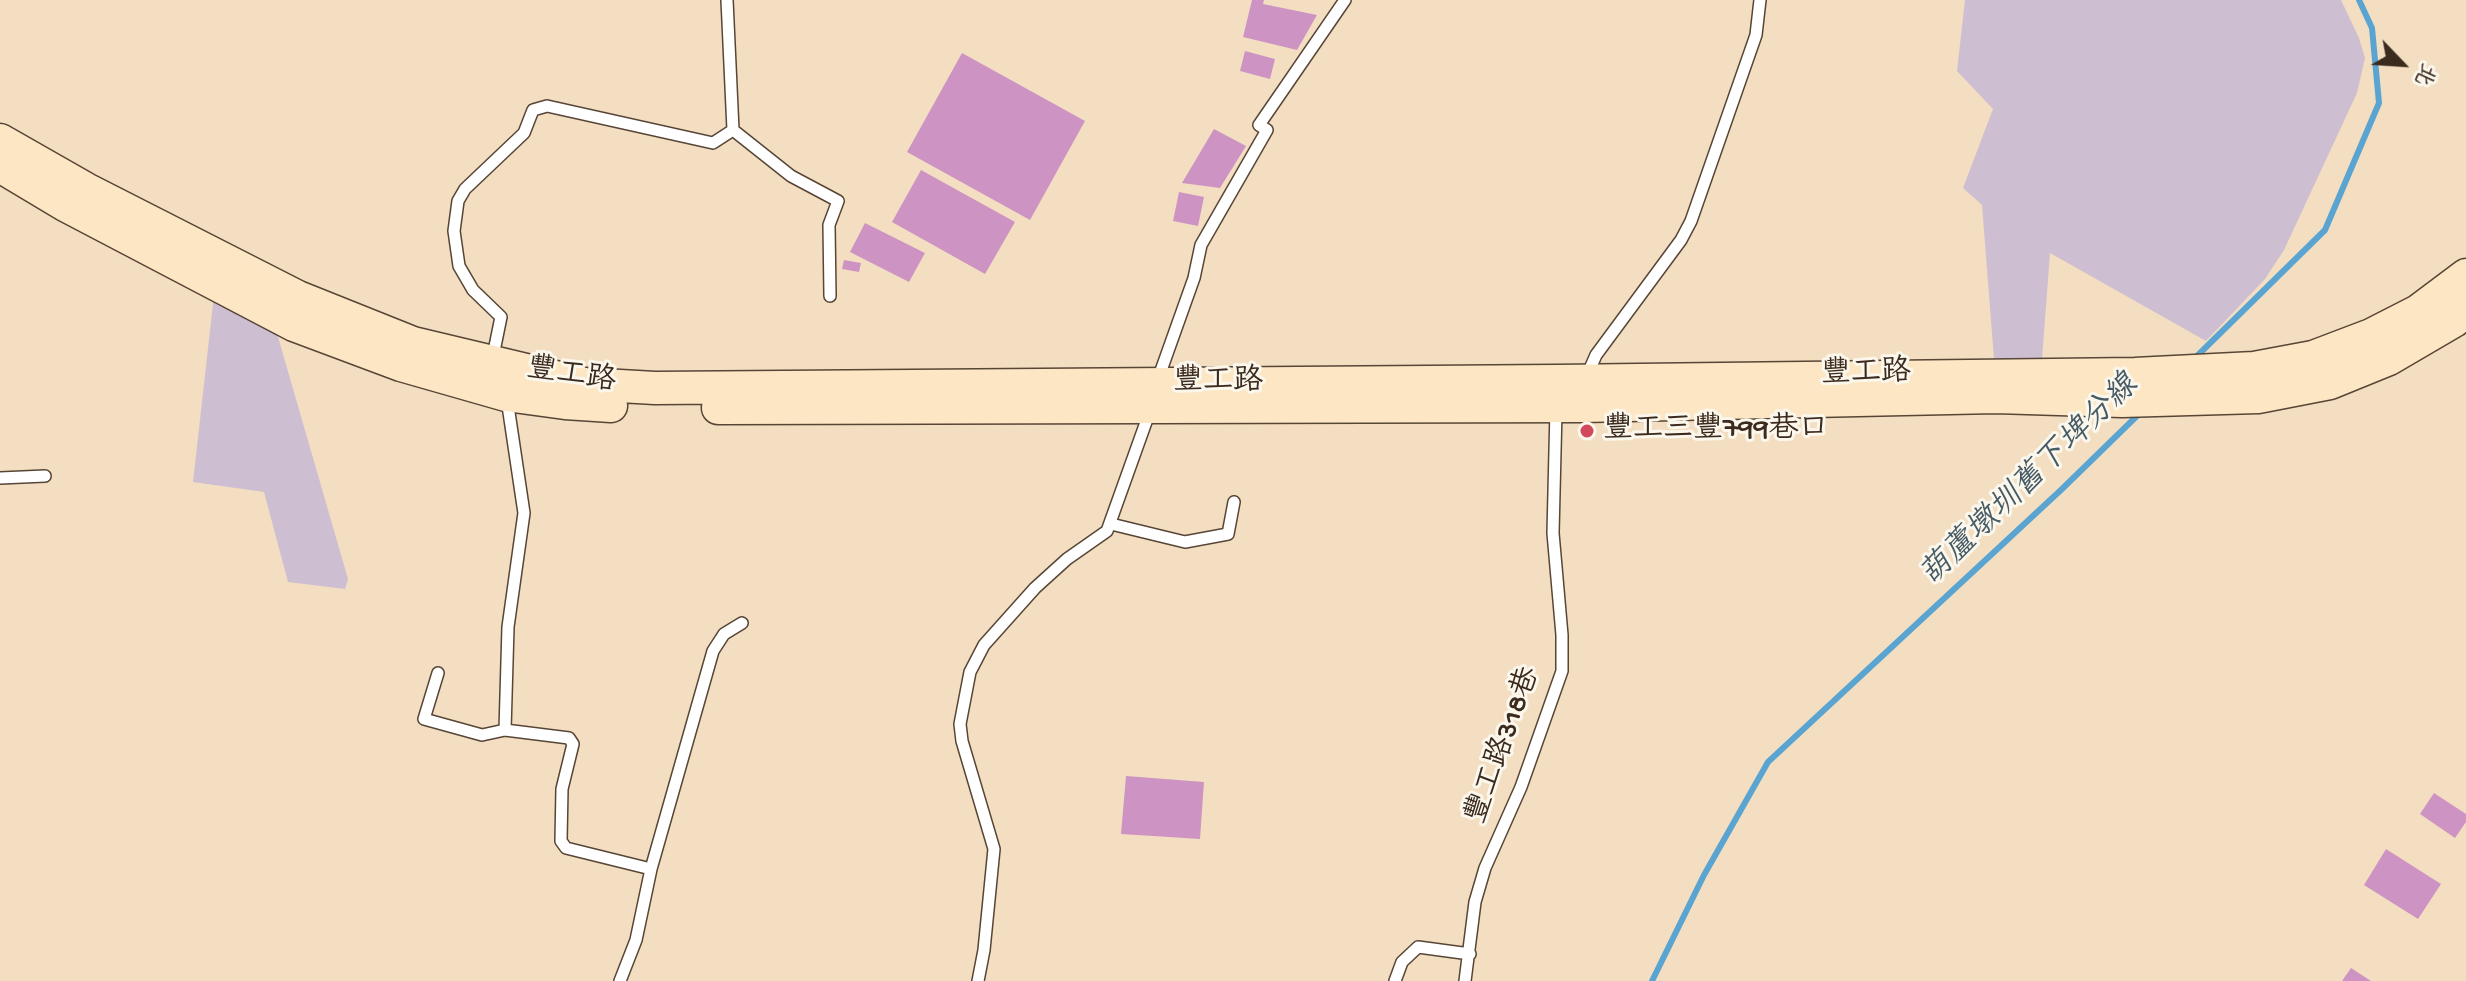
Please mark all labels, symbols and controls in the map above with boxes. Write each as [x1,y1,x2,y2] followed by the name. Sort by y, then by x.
[2362,24,2442,104] north arrow
[2407,59,2440,90] text: 北
[524,352,618,402] street label: 豐工路
[1821,356,1911,394] street label: 豐工路
[1173,365,1263,401] street label: 豐工路
[1914,368,2148,596] water label: 葫蘆墩圳舊下埤分線
[1603,413,1829,449] place label: 豐工三豐799巷口
[1578,422,1596,440] marker: 豐工三豐799巷口
[1460,663,1550,829] street label: 豐工路318巷

